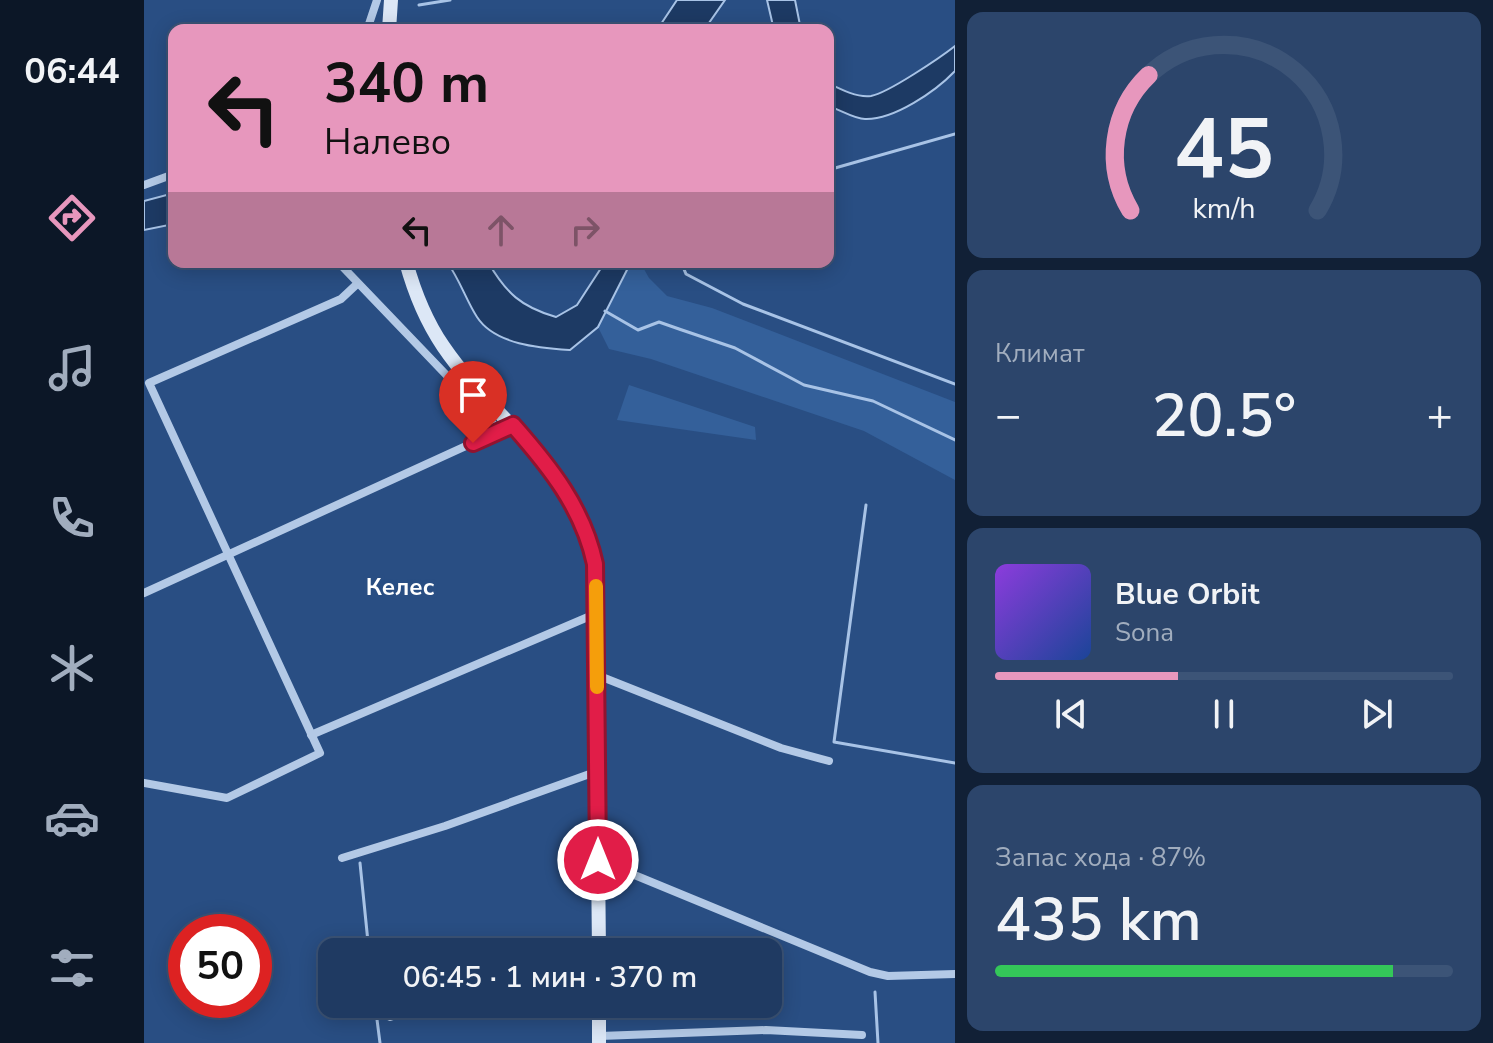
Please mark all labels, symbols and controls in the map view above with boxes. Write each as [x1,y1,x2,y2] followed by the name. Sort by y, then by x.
[324,45,489,122] text: 340 m
[24,47,120,96] text: 06:44
[192,56,296,160] icon: left
[1174,92,1274,205] text: 45
[324,118,451,167] text: Налево
[1193,189,1255,228] text: km/h
[44,190,100,246] icon: directions
[395,208,439,252] icon: left
[479,208,523,252] icon: ahead
[563,208,607,252] icon: right
[995,336,1084,371] text: Климат
[44,340,100,396] icon: music
[439,361,507,443] pin
[451,373,495,417] icon: arrive
[1152,375,1296,457] text: 20.5°
[995,386,1021,446] text: −
[1427,386,1453,446] text: +
[44,490,100,546] icon: phone
[366,571,435,603] district label: Келес
[1115,574,1259,615] text: Blue Orbit
[1115,615,1174,650] text: Sona
[44,640,100,696] icon: climate
[1049,692,1093,736] icon: previous
[1202,692,1246,736] icon: pause
[1355,692,1399,736] icon: next
[44,790,100,846] icon: car
[556,818,640,902] position arrow
[995,840,1206,875] text: Запас хода · 87%
[995,879,1202,961] text: 435 km
[168,914,272,1018] speed limit sign: 50
[44,940,100,996] icon: filters
[403,957,697,998] text: 06:45 · 1 мин · 370 m

